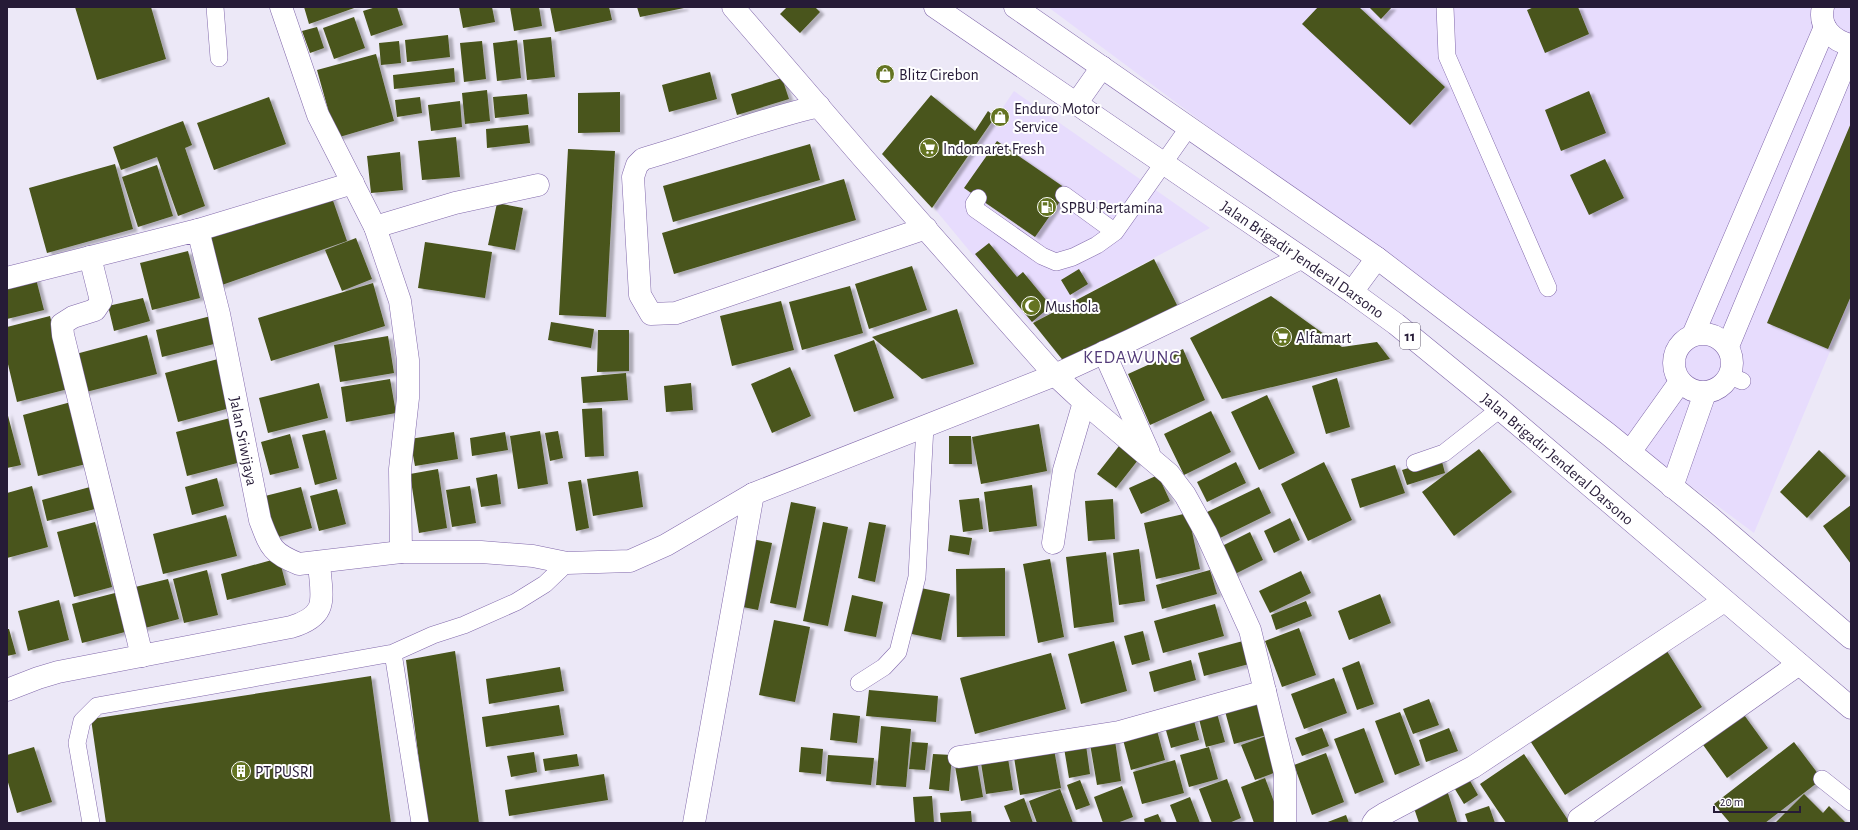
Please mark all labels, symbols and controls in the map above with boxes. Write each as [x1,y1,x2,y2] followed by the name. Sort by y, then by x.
[874,63,896,85] shop icon: Blitz Cirebon
[899,67,979,83] place label: Blitz Cirebon
[1014,101,1100,135] place label: Enduro Motor Service
[989,106,1011,128] shop icon: Enduro Motor Service
[918,137,940,159] supermarket icon: Indomaret Fresh
[943,141,1045,157] place label: Indomaret Fresh
[1036,196,1058,218] fuel station icon: SPBU Pertamina
[1218,198,1387,322] street label: Jalan Brigadir Jenderal Darsono
[1061,200,1163,216] place label: SPBU Pertamina
[1020,295,1042,317] mosque icon: Mushola
[1045,299,1099,315] place label: Mushola
[1400,323,1420,349] road number: 11
[1271,326,1293,348] supermarket icon: Alfamart
[1296,330,1351,346] place label: Alfamart
[1083,349,1181,367] district label: KEDAWUNG
[1478,390,1637,528] street label: Jalan Brigadir Jenderal Darsono
[227,395,260,487] street label: Jalan Sriwijaya
[230,760,252,782] building icon: PT PUSRI
[255,764,313,780] place label: PT PUSRI
[1714,788,1800,814] scale bar
[1720,796,1743,808] text: 20 m

